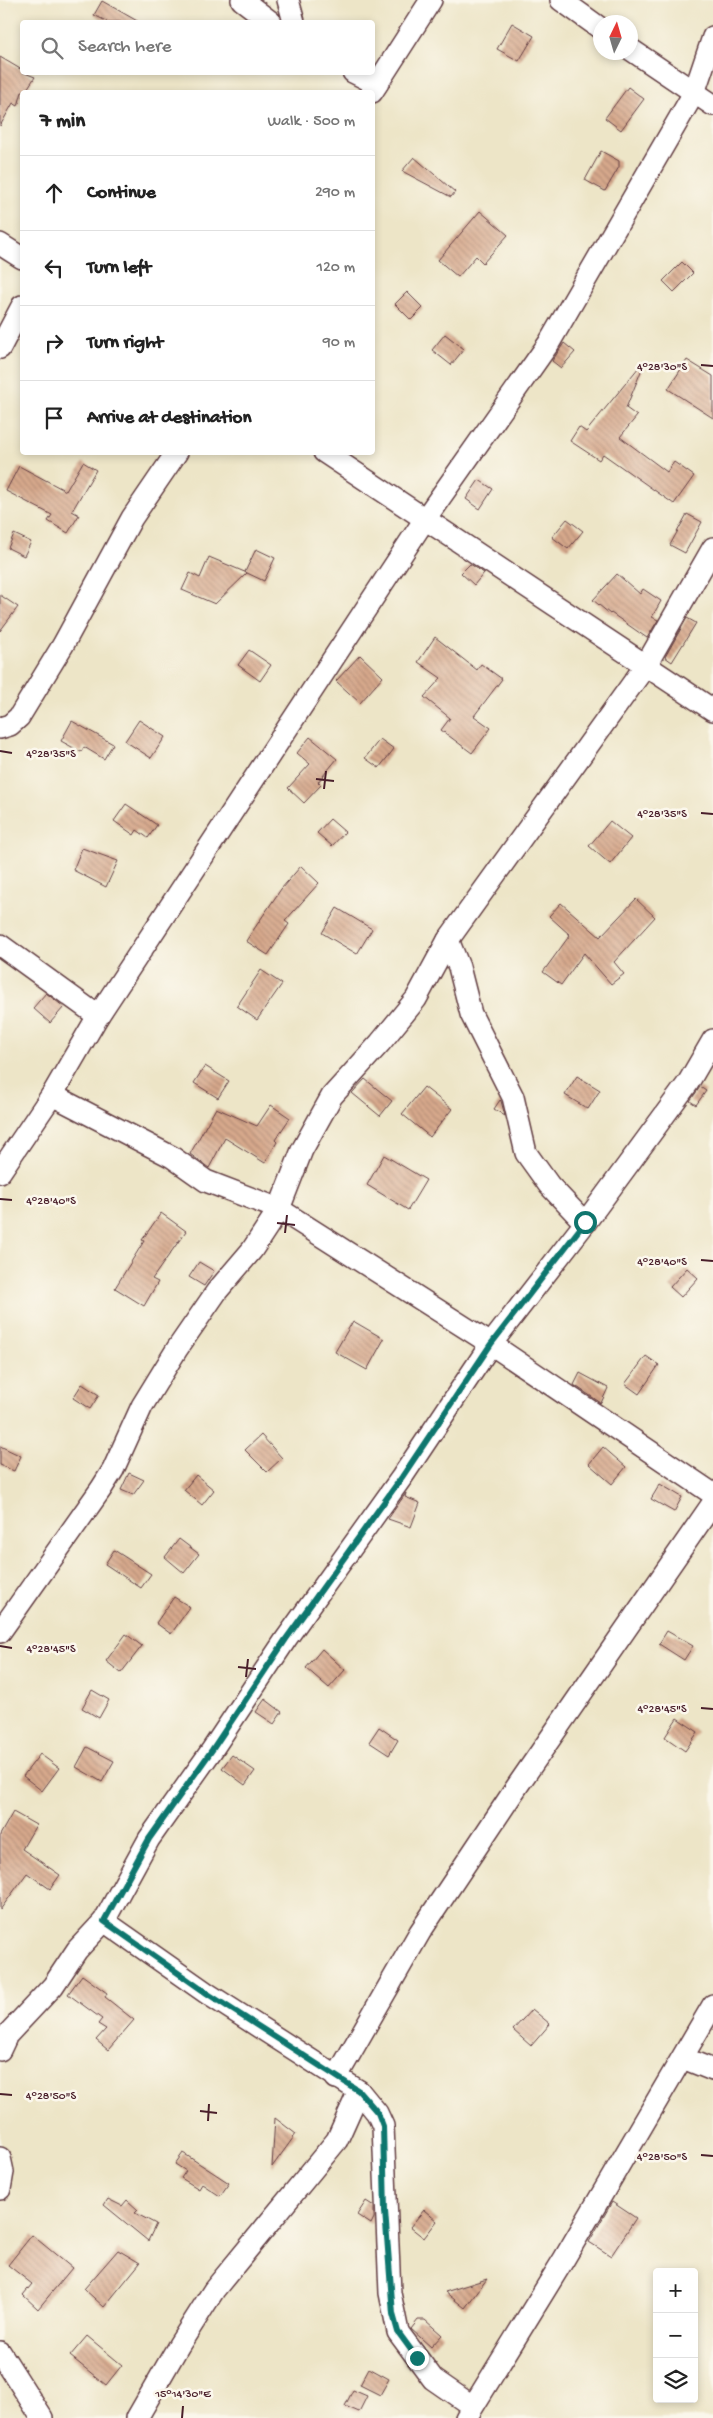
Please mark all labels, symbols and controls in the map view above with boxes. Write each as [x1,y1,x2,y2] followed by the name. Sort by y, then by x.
[593,15,638,60] north arrow
[20,20,375,75] search box
[38,34,66,62] icon: search
[78,36,172,59] text: Search here
[40,110,85,135] text: 7 min
[268,113,355,132] text: Walk · 500 m
[40,179,68,207] icon: ahead
[87,182,156,205] text: Continue
[315,184,355,203] text: 290 m
[40,254,68,282] icon: left
[87,257,151,280] text: Turn left
[316,259,355,278] text: 120 m
[40,329,68,357] icon: right
[87,332,163,355] text: Turn right
[323,334,355,353] text: 90 m
[637,361,688,375] text: 4°28'30"S
[40,404,68,432] icon: arrive
[87,407,251,430] text: Arrive at destination
[26,748,76,762] text: 4°28'35"S
[637,808,687,822] text: 4°28'35"S
[26,1195,76,1209] text: 4°28'40"S
[574,1211,597,1234] route start
[637,1256,687,1270] text: 4°28'40"S
[26,1643,76,1657] text: 4°28'45"S
[637,1703,687,1717] text: 4°28'45"S
[26,2090,77,2104] text: 4°28'50"S
[637,2151,688,2165] text: 4°28'50"S
[653,2268,698,2403] map controls
[653,2268,698,2313] button: +
[653,2313,698,2358] button: −
[406,2347,429,2370] route end
[653,2358,698,2403] button: layers
[154,2388,211,2402] text: 15°14'30"E

